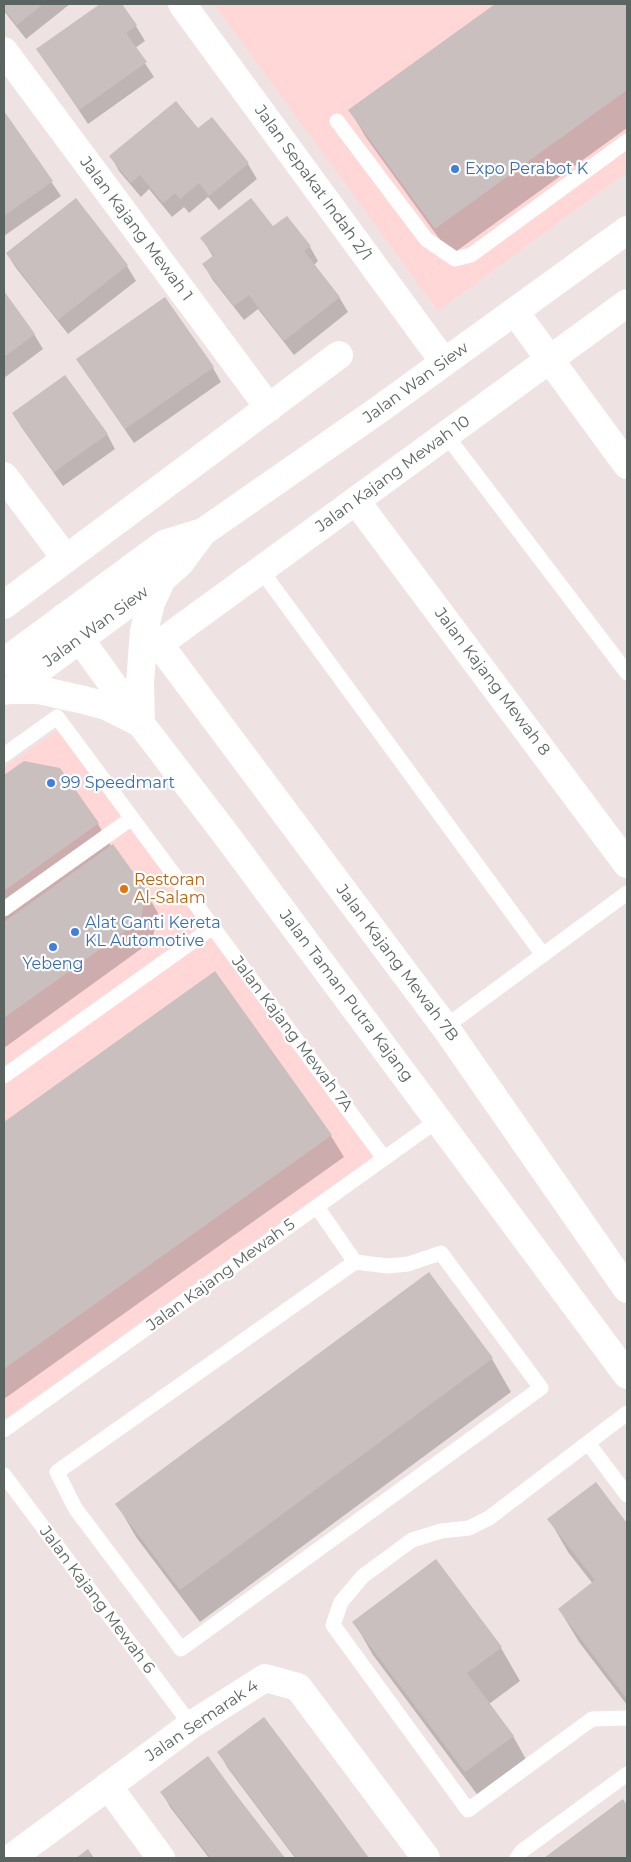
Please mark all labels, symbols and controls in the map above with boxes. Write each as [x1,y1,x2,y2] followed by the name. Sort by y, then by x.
[250,102,376,264] street label: Jalan Sepakat Indah 2/1
[76,153,196,305] street label: Jalan Kajang Mewah 1
[465,159,588,179] place label: Expo Perabot K
[449,163,461,175] marker: Expo Perabot K
[360,338,472,428] street label: Jalan Wan Siew
[312,412,474,536] street label: Jalan Kajang Mewah 10
[40,582,152,672] street label: Jalan Wan Siew
[430,604,554,760] street label: Jalan Kajang Mewah 8
[61,773,175,793] place label: 99 Speedmart
[45,777,57,789] marker: 99 Speedmart
[134,870,206,908] place label: Restoran Al-Salam
[332,881,462,1045] street label: Jalan Kajang Mewah 7B
[118,883,130,895] marker: Restoran Al-Salam
[275,906,417,1086] street label: Jalan Taman Putra Kajang
[85,913,221,951] place label: Alat Ganti Kereta KL Automotive
[69,926,81,938] marker: Alat Ganti Kereta KL Automotive
[47,941,59,953] marker: Yebeng
[227,953,357,1115] street label: Jalan Kajang Mewah 7A
[22,954,84,974] place label: Yebeng
[143,1215,299,1335] street label: Jalan Kajang Mewah 5
[35,1523,159,1677] street label: Jalan Kajang Mewah 6
[142,1676,262,1766] street label: Jalan Semarak 4

